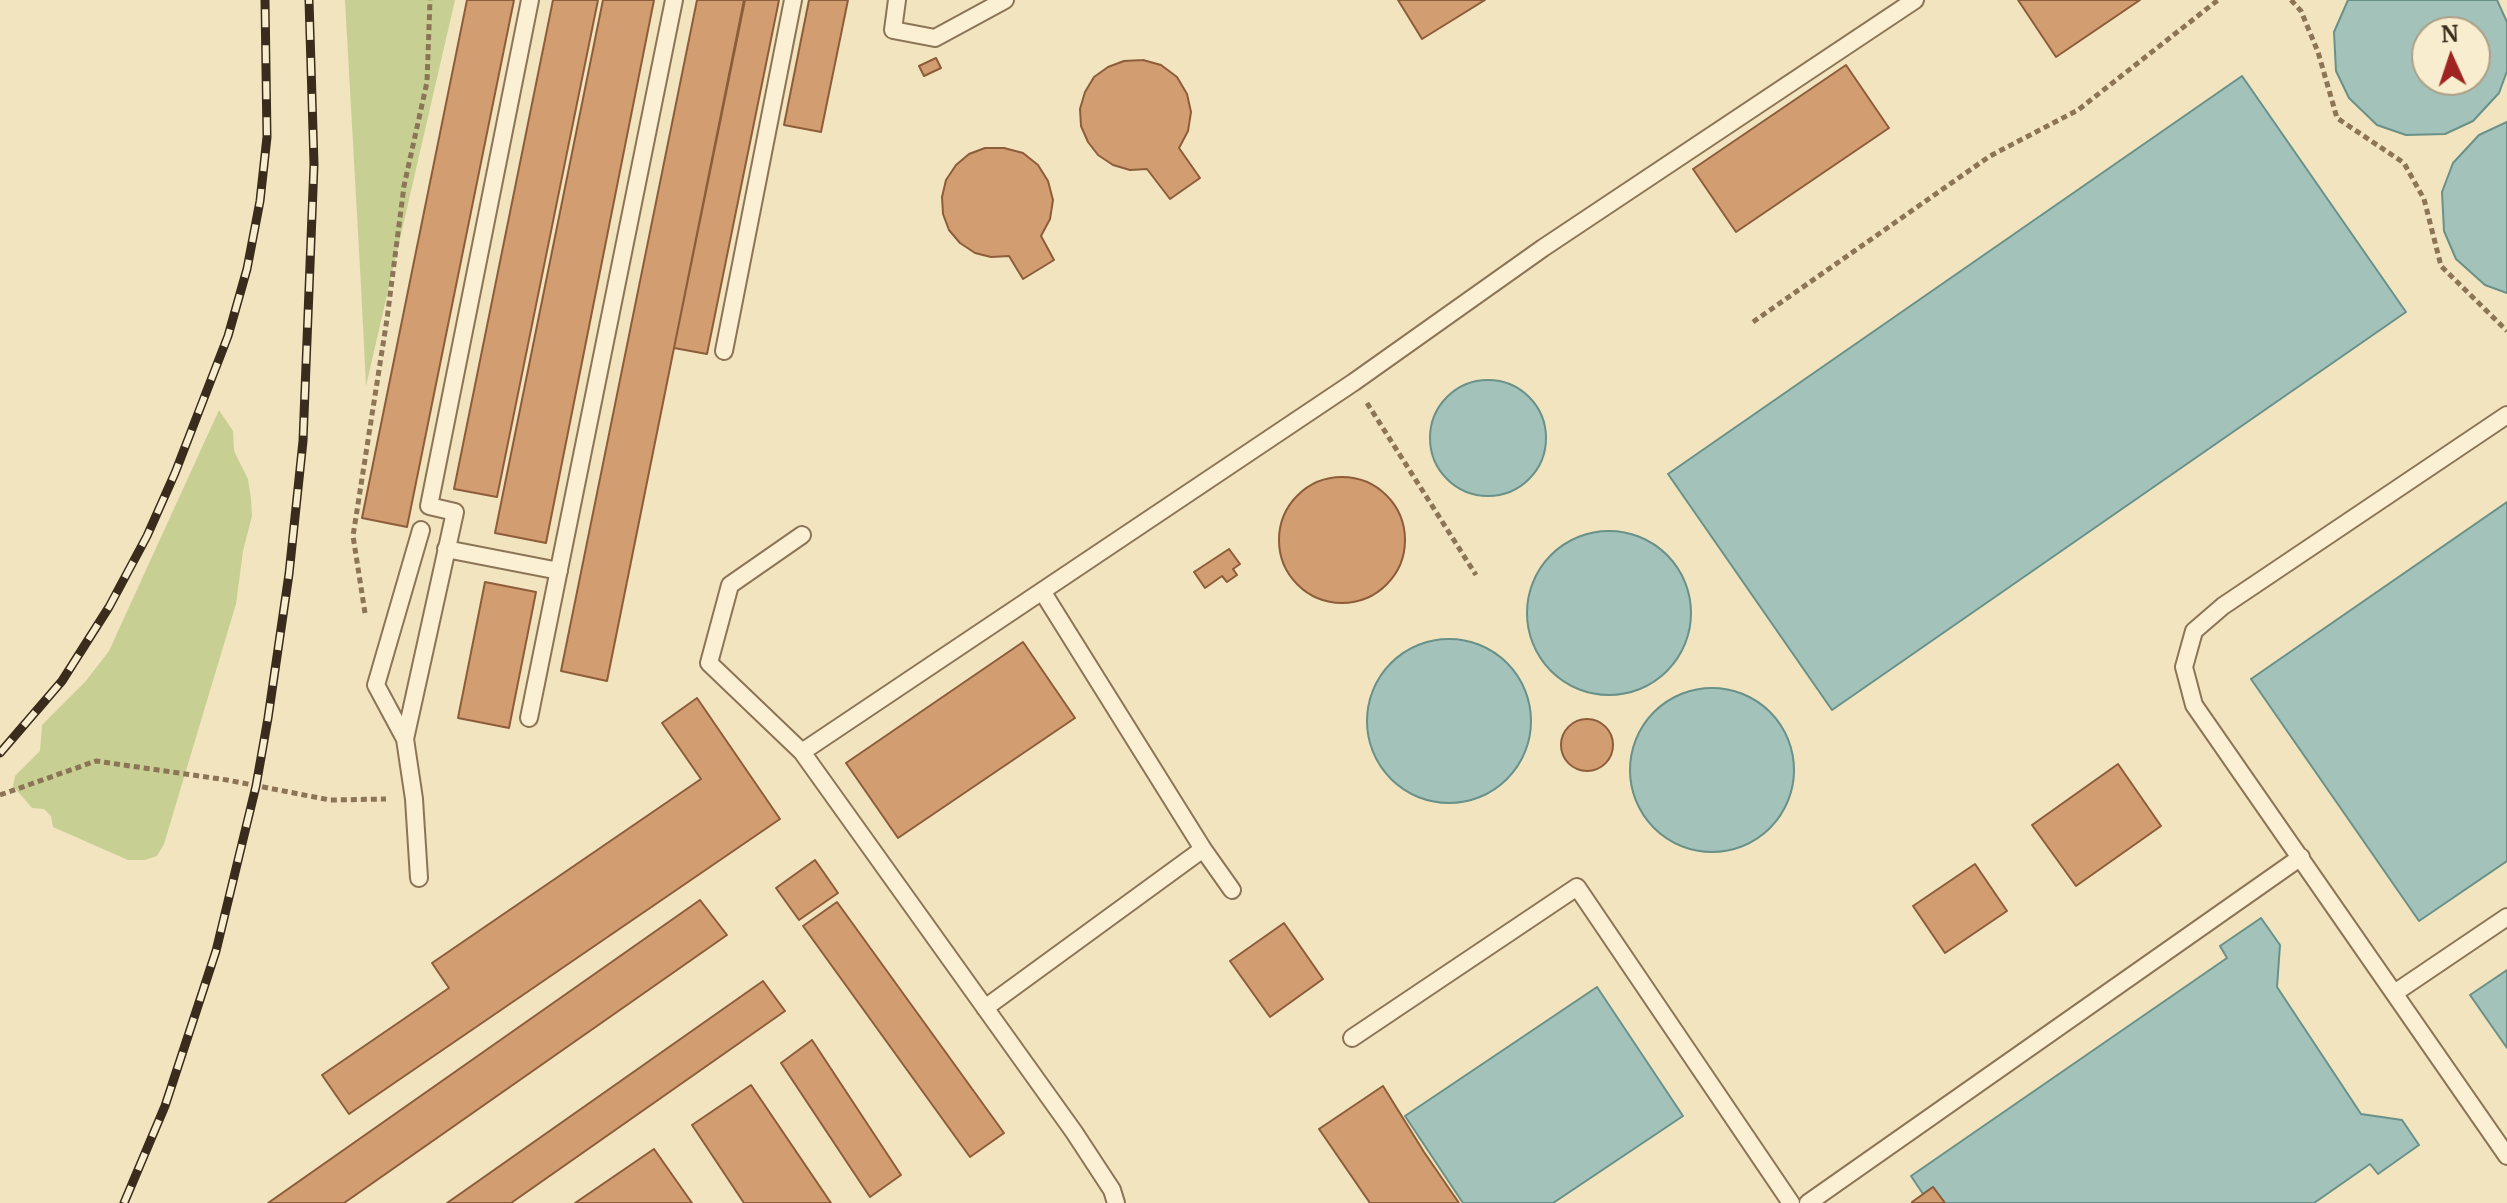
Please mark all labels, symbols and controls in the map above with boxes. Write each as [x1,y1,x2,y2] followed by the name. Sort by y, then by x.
[2411,16,2491,96] north arrow
[2440,20,2459,48] text: N

